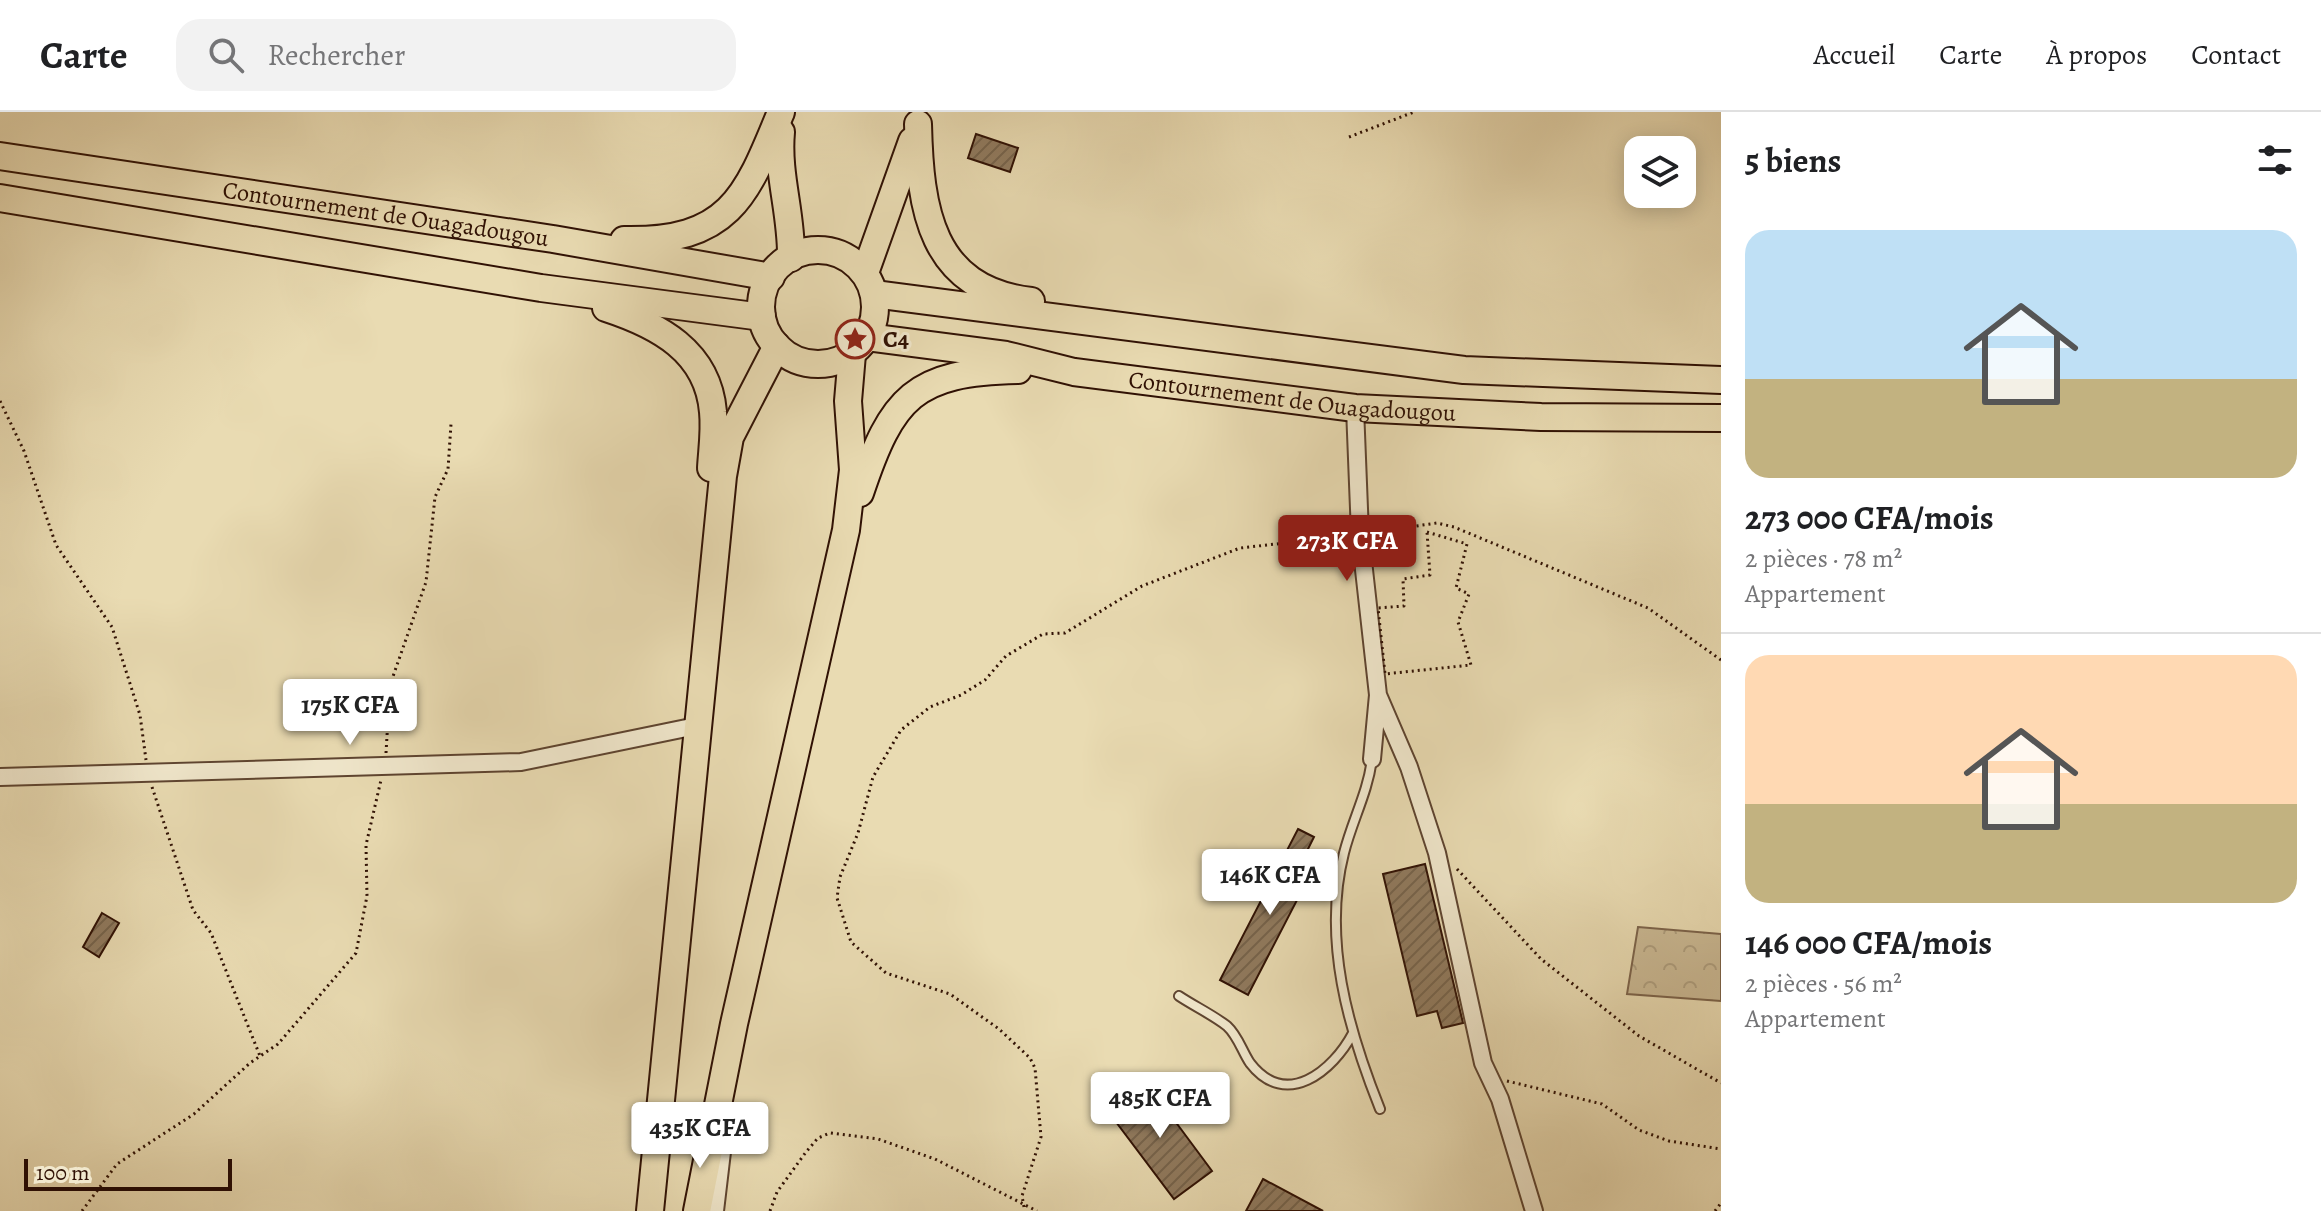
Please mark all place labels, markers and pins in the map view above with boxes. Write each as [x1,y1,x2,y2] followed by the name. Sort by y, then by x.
[834,318,876,360] place icon: C4
[883,323,909,355] place label: C4
[1264,515,1430,583] pin: 273K CFA
[267,679,433,747] pin: 175K CFA
[1187,849,1353,917] pin: 146K CFA
[1077,1072,1243,1140] pin: 485K CFA
[617,1102,783,1170] pin: 435K CFA

